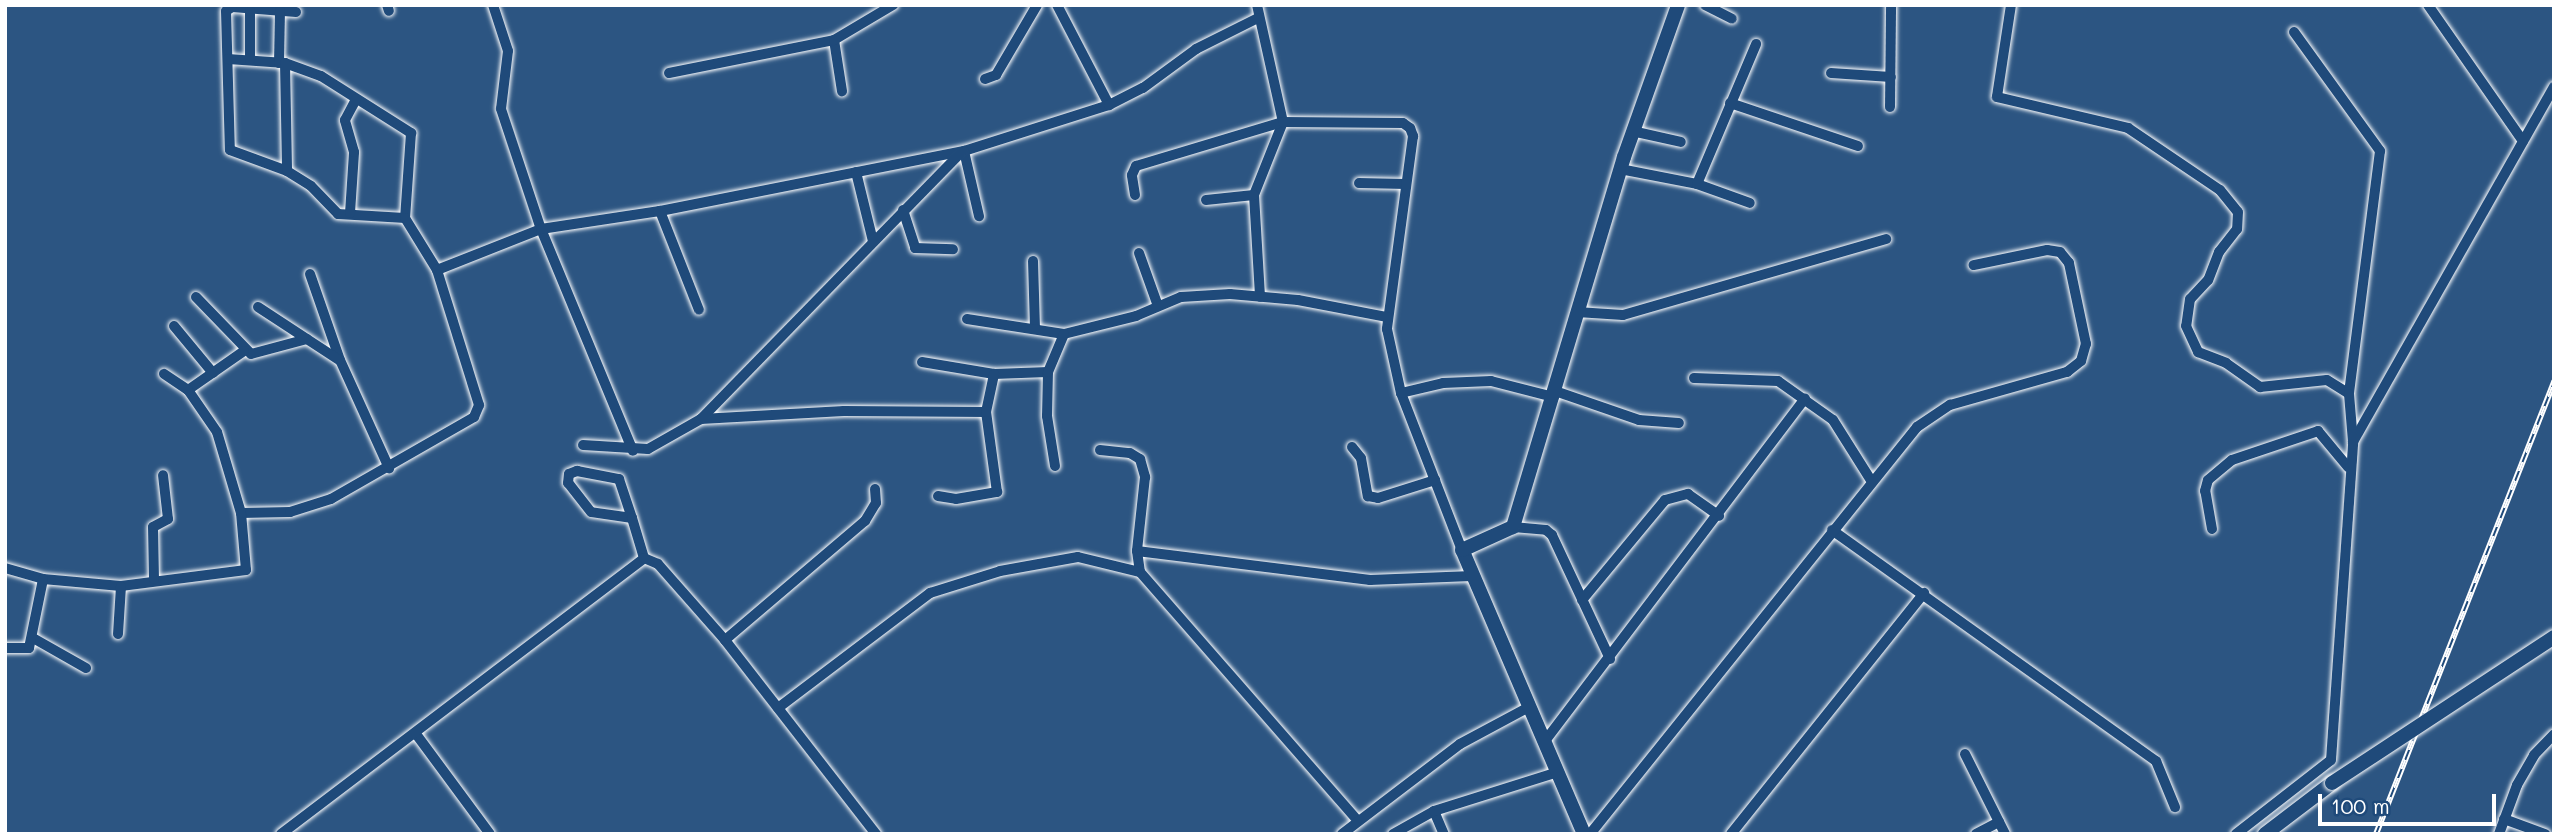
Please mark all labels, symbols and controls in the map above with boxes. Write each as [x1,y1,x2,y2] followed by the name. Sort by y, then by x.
[2321,780,2500,824] scale bar
[2331,792,2390,819] text: 100 m

